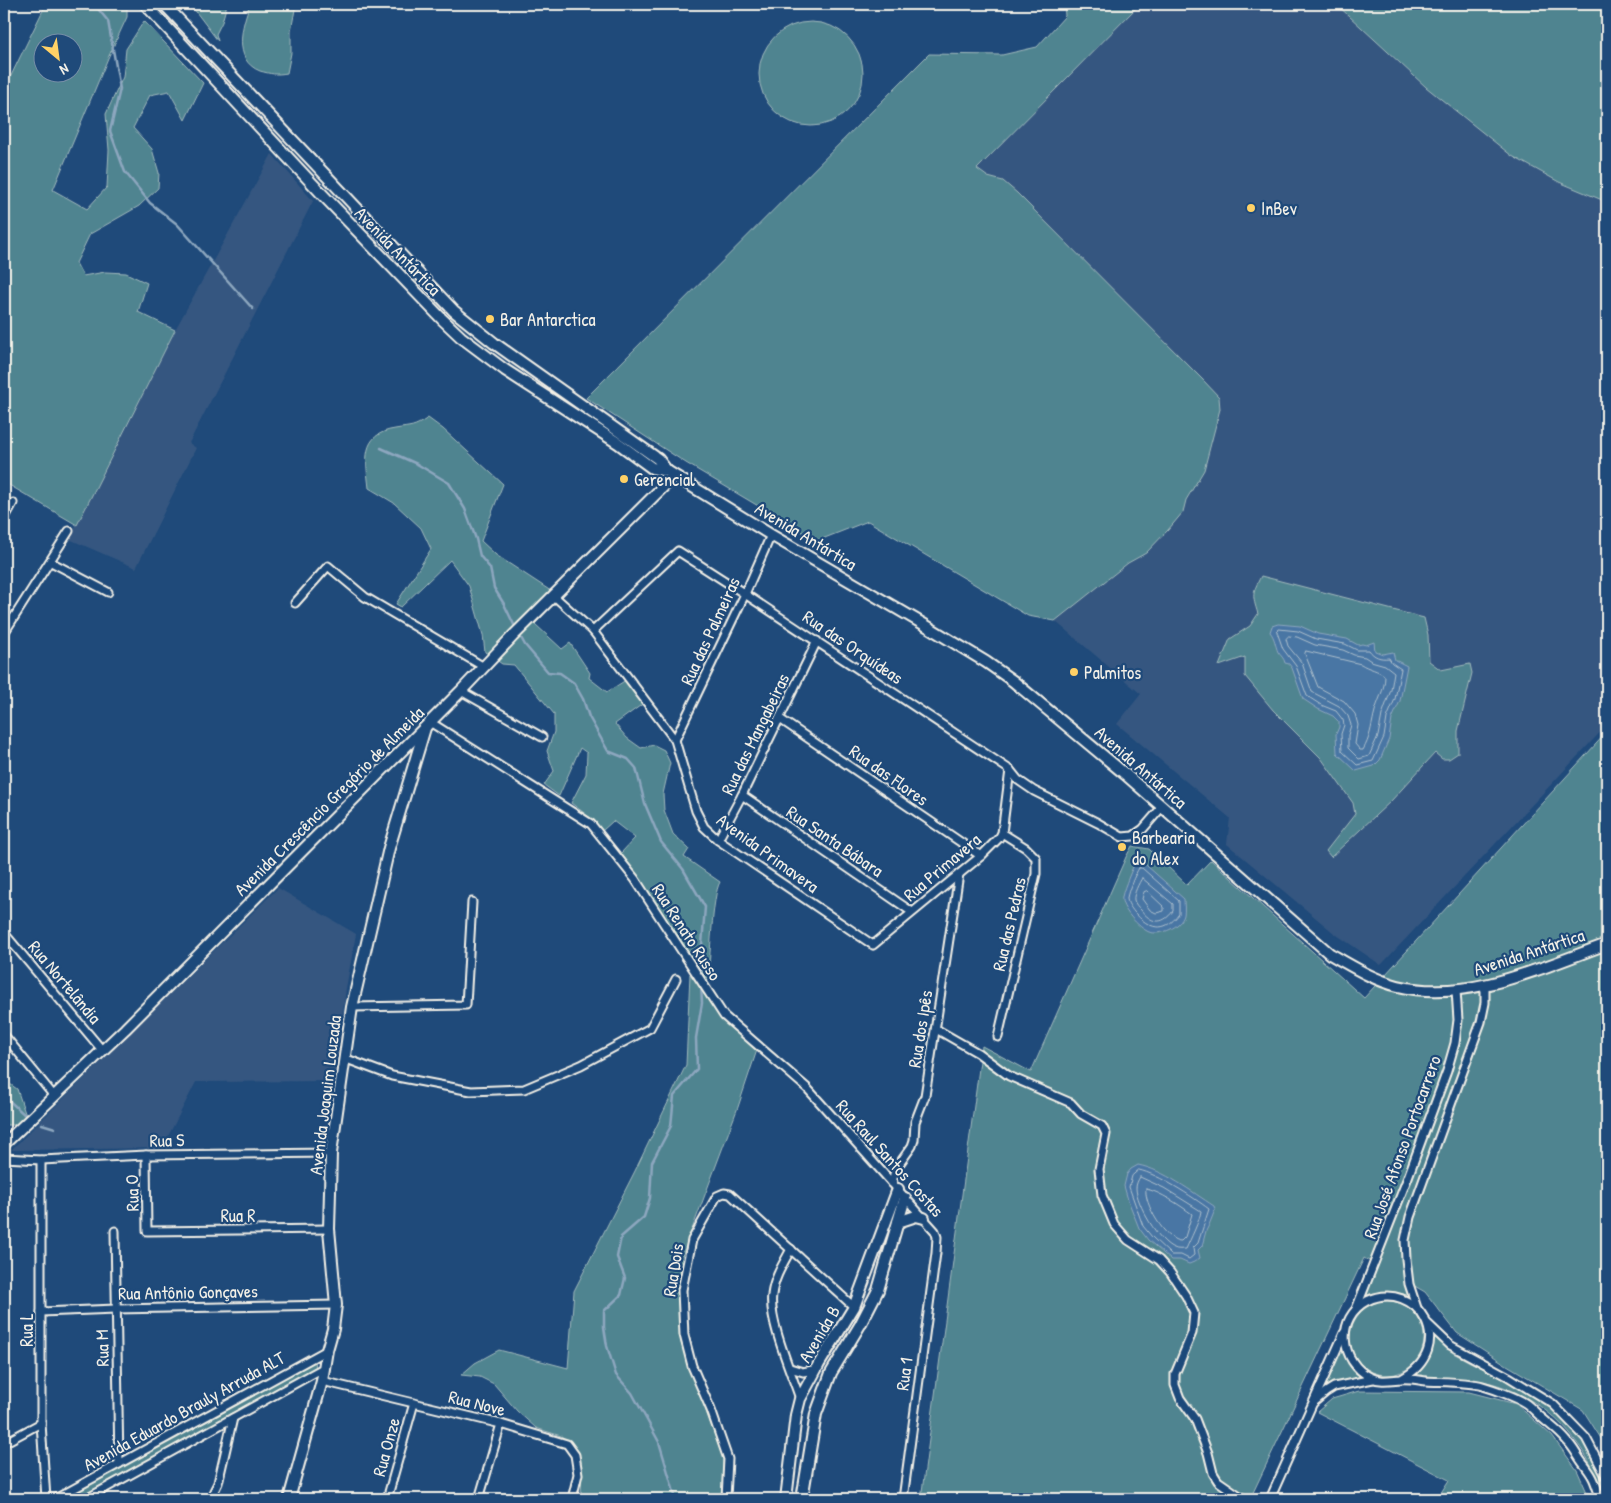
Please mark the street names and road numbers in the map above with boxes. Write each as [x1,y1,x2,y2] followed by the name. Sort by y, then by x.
[349,201,447,301] street label: Avenida Antártica
[750,496,862,576] street label: Avenida Antártica
[674,573,746,689] street label: Rua das Palmeiras
[798,604,908,690] street label: Rua das Orquídeas
[715,669,795,799] street label: Rua das Mangabeiras
[229,701,429,901] street label: Avenida Crescêncio Gregório de Almeida
[1089,720,1193,814] street label: Avenida Antártica
[844,739,934,812] street label: Rua das Flores
[782,799,888,883] street label: Rua Santa Bábara
[712,807,824,899] street label: Avenida Primavera
[898,827,986,907] street label: Rua Primavera
[986,875,1032,973] street label: Rua das Pedras
[646,879,728,985] street label: Rua Renato Russo
[1470,922,1588,982] street label: Avenida Antártica
[23,935,107,1029] street label: Rua Nortelândia
[902,988,938,1069] street label: Rua dos Ipês
[303,1014,347,1176] street label: Avenida Joaquim Louzada
[1357,1052,1447,1242] street label: Rua José Afonso Portocarrero
[830,1094,950,1222] street label: Rua Raul Santos Costas
[149,1127,185,1153] street label: Rua S
[119,1174,145,1212] street label: Rua O
[221,1203,255,1228] street label: Rua R
[656,1242,690,1298] street label: Rua Dois
[118,1278,258,1306] street label: Rua Antônio Gonçaves
[792,1301,846,1367] street label: Avenida B
[14,1313,39,1347] street label: Rua L
[89,1329,115,1367] street label: Rua M
[79,1345,290,1477] street label: Avenida Eduardo Brauly Arruda ALT
[889,1356,919,1392] street label: Rua 1
[446,1384,508,1422] street label: Rua Nove
[366,1415,406,1479] street label: Rua Onze

